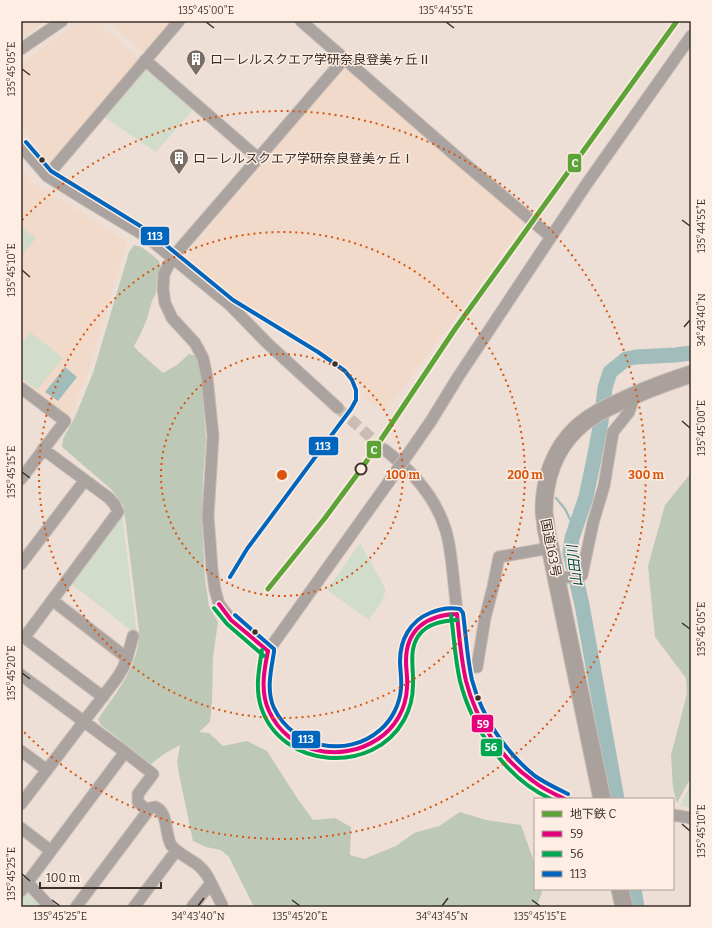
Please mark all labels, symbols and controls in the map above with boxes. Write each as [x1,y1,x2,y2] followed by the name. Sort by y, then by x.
[178,5,234,17] text: 135°45'00"E
[419,5,473,17] text: 135°44'55"E
[6,42,18,96] text: 135°45'05"E
[185,48,207,76] building icon: ローレルスクエア学研奈良登美ヶ丘Ⅱ
[210,52,431,67] place label: ローレルスクエア学研奈良登美ヶ丘Ⅱ
[168,147,190,175] building icon: ローレルスクエア学研奈良登美ヶ丘Ⅰ
[193,151,414,166] place label: ローレルスクエア学研奈良登美ヶ丘Ⅰ
[567,153,582,173] line badge: C
[37,155,47,165] unlabelled marker
[572,157,579,170] text: C
[696,199,708,253] text: 135°44'55"E
[140,226,170,246] line badge: 113
[147,230,163,243] text: 113
[6,243,18,297] text: 135°45'10"E
[696,293,708,347] text: 34°43'40"N
[330,359,340,369] unlabelled marker
[696,400,708,456] text: 135°45'00"E
[308,436,339,456] line badge: 113
[315,440,331,453] text: 113
[366,440,382,459] line badge: C
[371,444,378,457] text: C
[6,446,18,498] text: 135°45'15"E
[354,462,368,476] unlabelled marker
[275,468,289,482] centre of rings
[386,468,421,482] text: 100 m
[507,468,543,482] text: 200 m
[628,468,664,482] text: 300 m
[538,518,564,578] street label: 国道163号
[564,542,586,588] water label: 山田川
[696,602,708,656] text: 135°45'05"E
[250,627,260,637] unlabelled marker
[6,646,18,700] text: 135°45'20"E
[473,693,483,703] unlabelled marker
[471,714,494,733] line badge: 59
[477,718,490,731] text: 59
[291,730,321,749] line badge: 113
[298,733,314,746] text: 113
[480,738,503,757] line badge: 56
[485,741,498,754] text: 56
[534,798,674,890] legend
[696,804,708,858] text: 135°45'10"E
[570,807,616,821] text: 地下鉄 C
[570,827,583,841] text: 59
[6,847,18,901] text: 135°45'25"E
[570,847,583,861] text: 56
[40,864,161,890] scale bar
[570,867,587,881] text: 113
[46,871,81,885] text: 100 m
[33,911,87,923] text: 135°45'25"E
[171,911,225,923] text: 34°43'40"N
[273,911,327,923] text: 135°45'20"E
[416,911,468,923] text: 34°43'45"N
[514,911,566,923] text: 135°45'15"E

